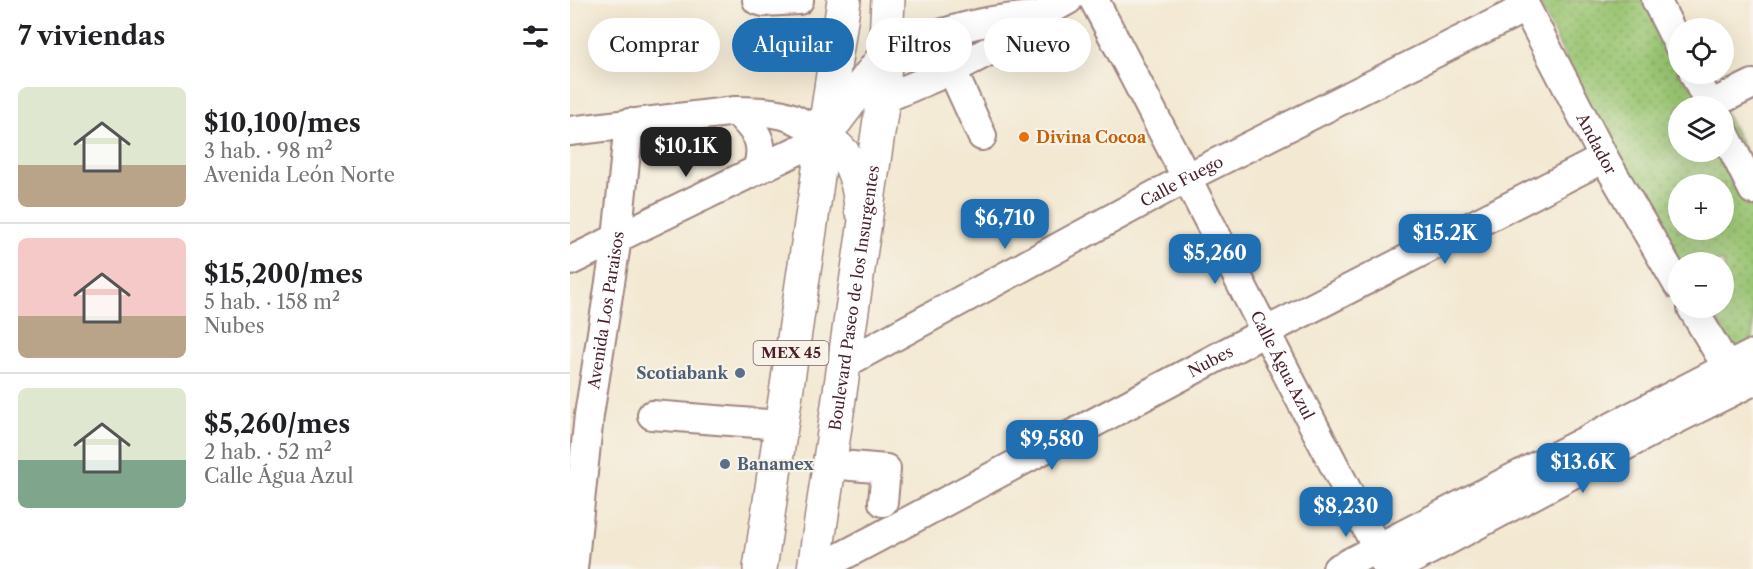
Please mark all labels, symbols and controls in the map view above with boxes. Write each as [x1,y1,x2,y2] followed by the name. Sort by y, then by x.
[588,18,720,72] chip: Comprar
[732,18,854,72] chip: Alquilar
[866,18,972,72] chip: Filtros
[984,18,1091,72] chip: Nuevo
[1668,18,1734,318] map controls
[1668,18,1734,84] button: locate
[18,20,165,52] text: 7 viviendas
[519,20,552,53] icon: filters
[1668,96,1734,162] button: layers
[204,107,361,139] text: $10,100/mes
[1572,109,1621,178] street label: Andador
[66,111,138,183] icon: home
[637,127,735,178] pin: $10.1K
[1036,127,1147,147] place label: Divina Cocoa
[1017,130,1031,144] marker: Divina Cocoa
[654,134,718,158] text: $10.1K
[204,139,333,163] text: 3 hab. · 98 m²
[1137,151,1227,211] street label: Calle Fuego
[204,163,395,187] text: Avenida León Norte
[824,164,883,432] street label: Boulevard Paseo de los Insurgentes
[1668,174,1734,240] button: +
[956,199,1054,250] pin: $6,710
[975,206,1035,230] text: $6,710
[1396,214,1494,265] pin: $15.2K
[1413,221,1477,245] text: $15.2K
[583,230,628,391] street label: Avenida Los Paraisos
[1166,234,1264,285] pin: $5,260
[1183,241,1247,265] text: $5,260
[1668,252,1734,318] button: −
[204,258,363,290] text: $15,200/mes
[66,262,138,334] icon: home
[204,290,340,314] text: 5 hab. · 158 m²
[1246,307,1319,423] street label: Calle Água Azul
[204,314,264,338] text: Nubes
[754,341,828,365] road number: MEX 45
[1184,341,1236,381] street label: Nubes
[636,363,728,383] place label: Scotiabank
[733,366,747,380] marker: Scotiabank
[204,408,350,440] text: $5,260/mes
[66,412,138,484] icon: home
[1003,420,1101,471] pin: $9,580
[1020,427,1084,451] text: $9,580
[204,440,332,464] text: 2 hab. · 52 m²
[1534,443,1632,494] pin: $13.6K
[1551,450,1615,474] text: $13.6K
[737,454,814,474] place label: Banamex
[718,457,732,471] marker: Banamex
[204,464,353,488] text: Calle Água Azul
[1297,487,1395,538] pin: $8,230
[1314,494,1378,518] text: $8,230

